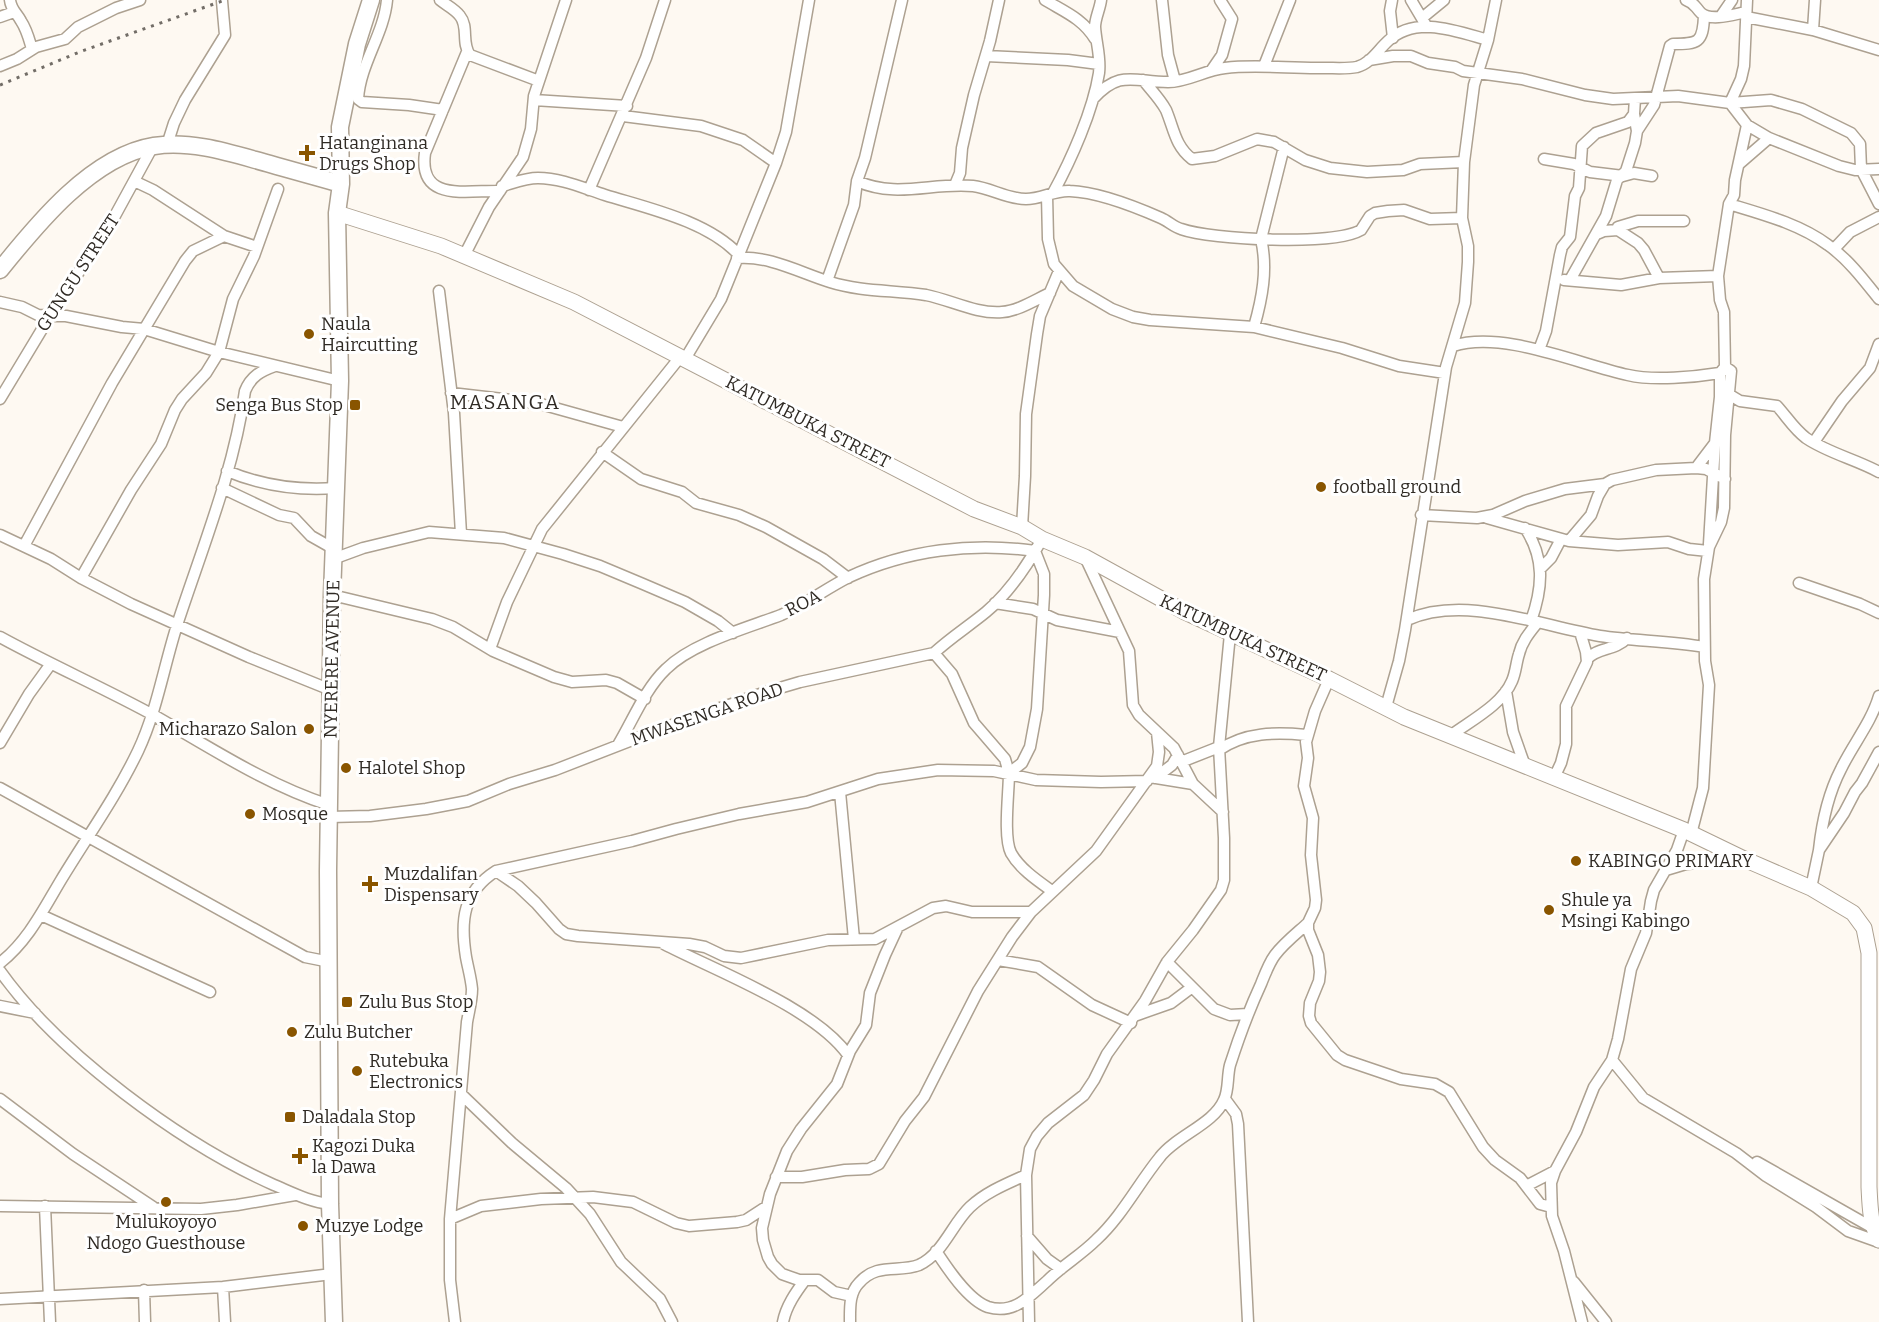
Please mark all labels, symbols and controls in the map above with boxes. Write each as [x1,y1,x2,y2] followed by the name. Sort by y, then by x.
[319,132,428,175] place label: Hatanginana Drugs Shop
[300,146,314,160] marker: Hatanginana Drugs Shop
[32,210,124,336] street label: GUNGU STREET
[321,313,418,356] place label: Naula Haircutting
[302,327,316,341] marker: Naula Haircutting
[722,371,894,473] street label: KATUMBUKA STREET
[450,390,560,414] district label: MASANGA
[215,394,343,416] place label: Senga Bus Stop
[348,398,362,412] marker: Senga Bus Stop
[1333,476,1462,498] place label: football ground
[1314,480,1328,494] marker: football ground
[320,579,344,739] street label: NYERERE AVENUE
[781,585,825,621] street label: ROA
[1156,590,1330,687] street label: KATUMBUKA STREET
[628,678,786,750] street label: MWASENGA ROAD
[159,718,298,740] place label: Micharazo Salon
[302,722,316,736] marker: Micharazo Salon
[358,757,465,779] place label: Halotel Shop
[339,761,353,775] marker: Halotel Shop
[262,803,328,825] place label: Mosque
[243,807,257,821] marker: Mosque
[1588,850,1754,872] place label: KABINGO PRIMARY
[1569,854,1583,868] marker: KABINGO PRIMARY
[384,863,479,906] place label: Muzdalifan Dispensary
[361,875,379,893] marker: Muzdalifan Dispensary
[1561,889,1690,932] place label: Shule ya Msingi Kabingo
[1542,903,1556,917] marker: Shule ya Msingi Kabingo
[359,991,473,1013] place label: Zulu Bus Stop
[340,995,354,1009] marker: Zulu Bus Stop
[304,1021,413,1043] place label: Zulu Butcher
[285,1025,299,1039] marker: Zulu Butcher
[369,1050,463,1093] place label: Rutebuka Electronics
[350,1064,364,1078] marker: Rutebuka Electronics
[302,1106,416,1128] place label: Daladala Stop
[283,1110,297,1124] marker: Daladala Stop
[312,1135,415,1178] place label: Kagozi Duka la Dawa
[293,1149,307,1163] marker: Kagozi Duka la Dawa
[159,1195,173,1209] marker: Mulukoyoyo Ndogo Guesthouse
[87,1211,245,1254] place label: Mulukoyoyo Ndogo Guesthouse
[315,1215,423,1237] place label: Muzye Lodge
[296,1219,310,1233] marker: Muzye Lodge

